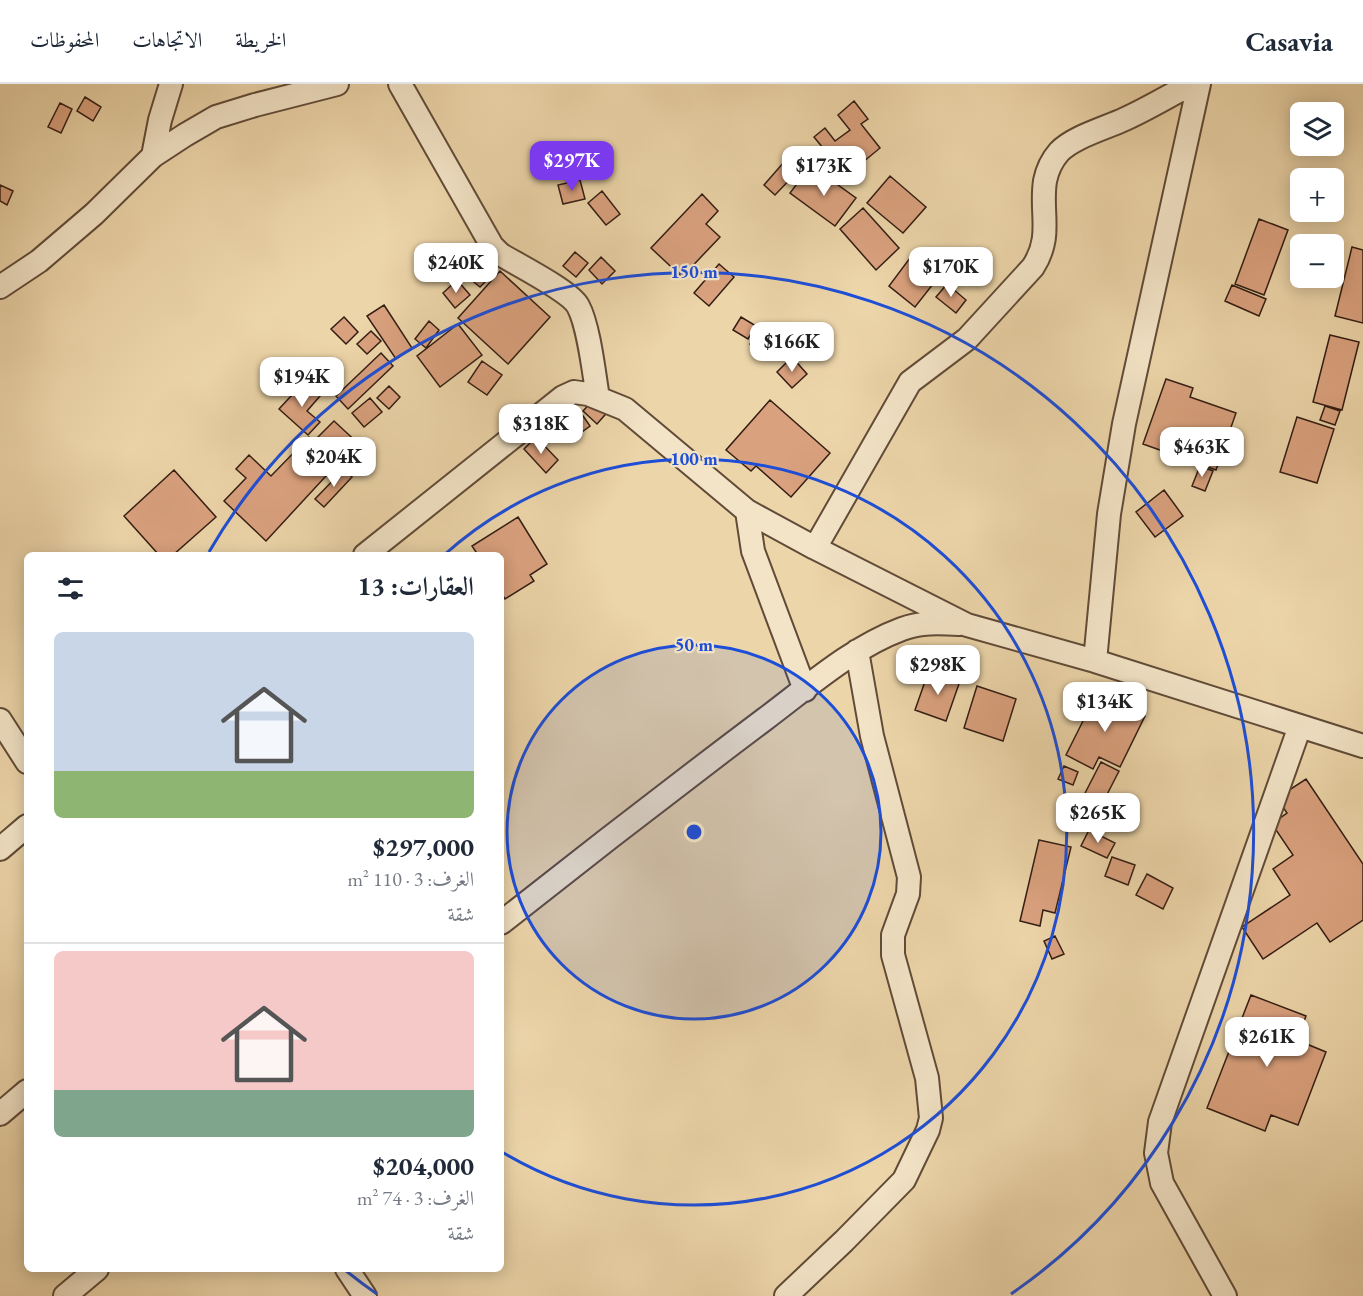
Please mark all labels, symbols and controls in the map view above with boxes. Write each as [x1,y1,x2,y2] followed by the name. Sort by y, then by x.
[1246,23,1333,59] text: Casavia
[30,26,99,53] text: المحفوظات
[132,26,202,53] text: الاتجاهات
[235,26,286,53] text: الخريطة
[1290,102,1344,288] map controls
[1290,102,1344,156] button: layers
[530,141,614,192] pin: $297K
[782,146,866,197] pin: $173K
[544,147,600,173] text: $297K
[796,152,852,178] text: $173K
[1290,168,1344,222] button: +
[1290,234,1344,288] button: −
[414,243,498,294] pin: $240K
[909,247,993,298] pin: $170K
[428,249,484,275] text: $240K
[923,253,979,279] text: $170K
[670,260,718,283] text: 150 m
[750,322,834,373] pin: $166K
[764,328,820,354] text: $166K
[260,357,344,408] pin: $194K
[274,363,330,389] text: $194K
[499,404,583,455] pin: $318K
[513,410,569,436] text: $318K
[1160,427,1244,478] pin: $463K
[1174,433,1230,459] text: $463K
[292,437,376,488] pin: $204K
[306,443,362,469] text: $204K
[670,447,718,470] text: 100 m
[357,569,474,603] text: العقارات: 13
[54,572,87,605] icon: filters
[675,633,713,656] text: 50 m
[896,645,980,696] pin: $298K
[910,651,966,677] text: $298K
[210,671,318,779] icon: home
[1063,682,1147,733] pin: $134K
[1077,688,1133,714] text: $134K
[1056,793,1140,844] pin: $265K
[1070,799,1126,825] text: $265K
[684,822,704,842] centre of rings
[373,830,474,864] text: $297,000
[347,866,474,892] text: الغرف: 3 · 110 m²
[448,901,474,927] text: شقة
[210,990,318,1098] icon: home
[1225,1017,1309,1068] pin: $261K
[1239,1023,1295,1049] text: $261K
[373,1149,474,1183] text: $204,000
[357,1185,474,1211] text: الغرف: 3 · 74 m²
[448,1220,474,1246] text: شقة

